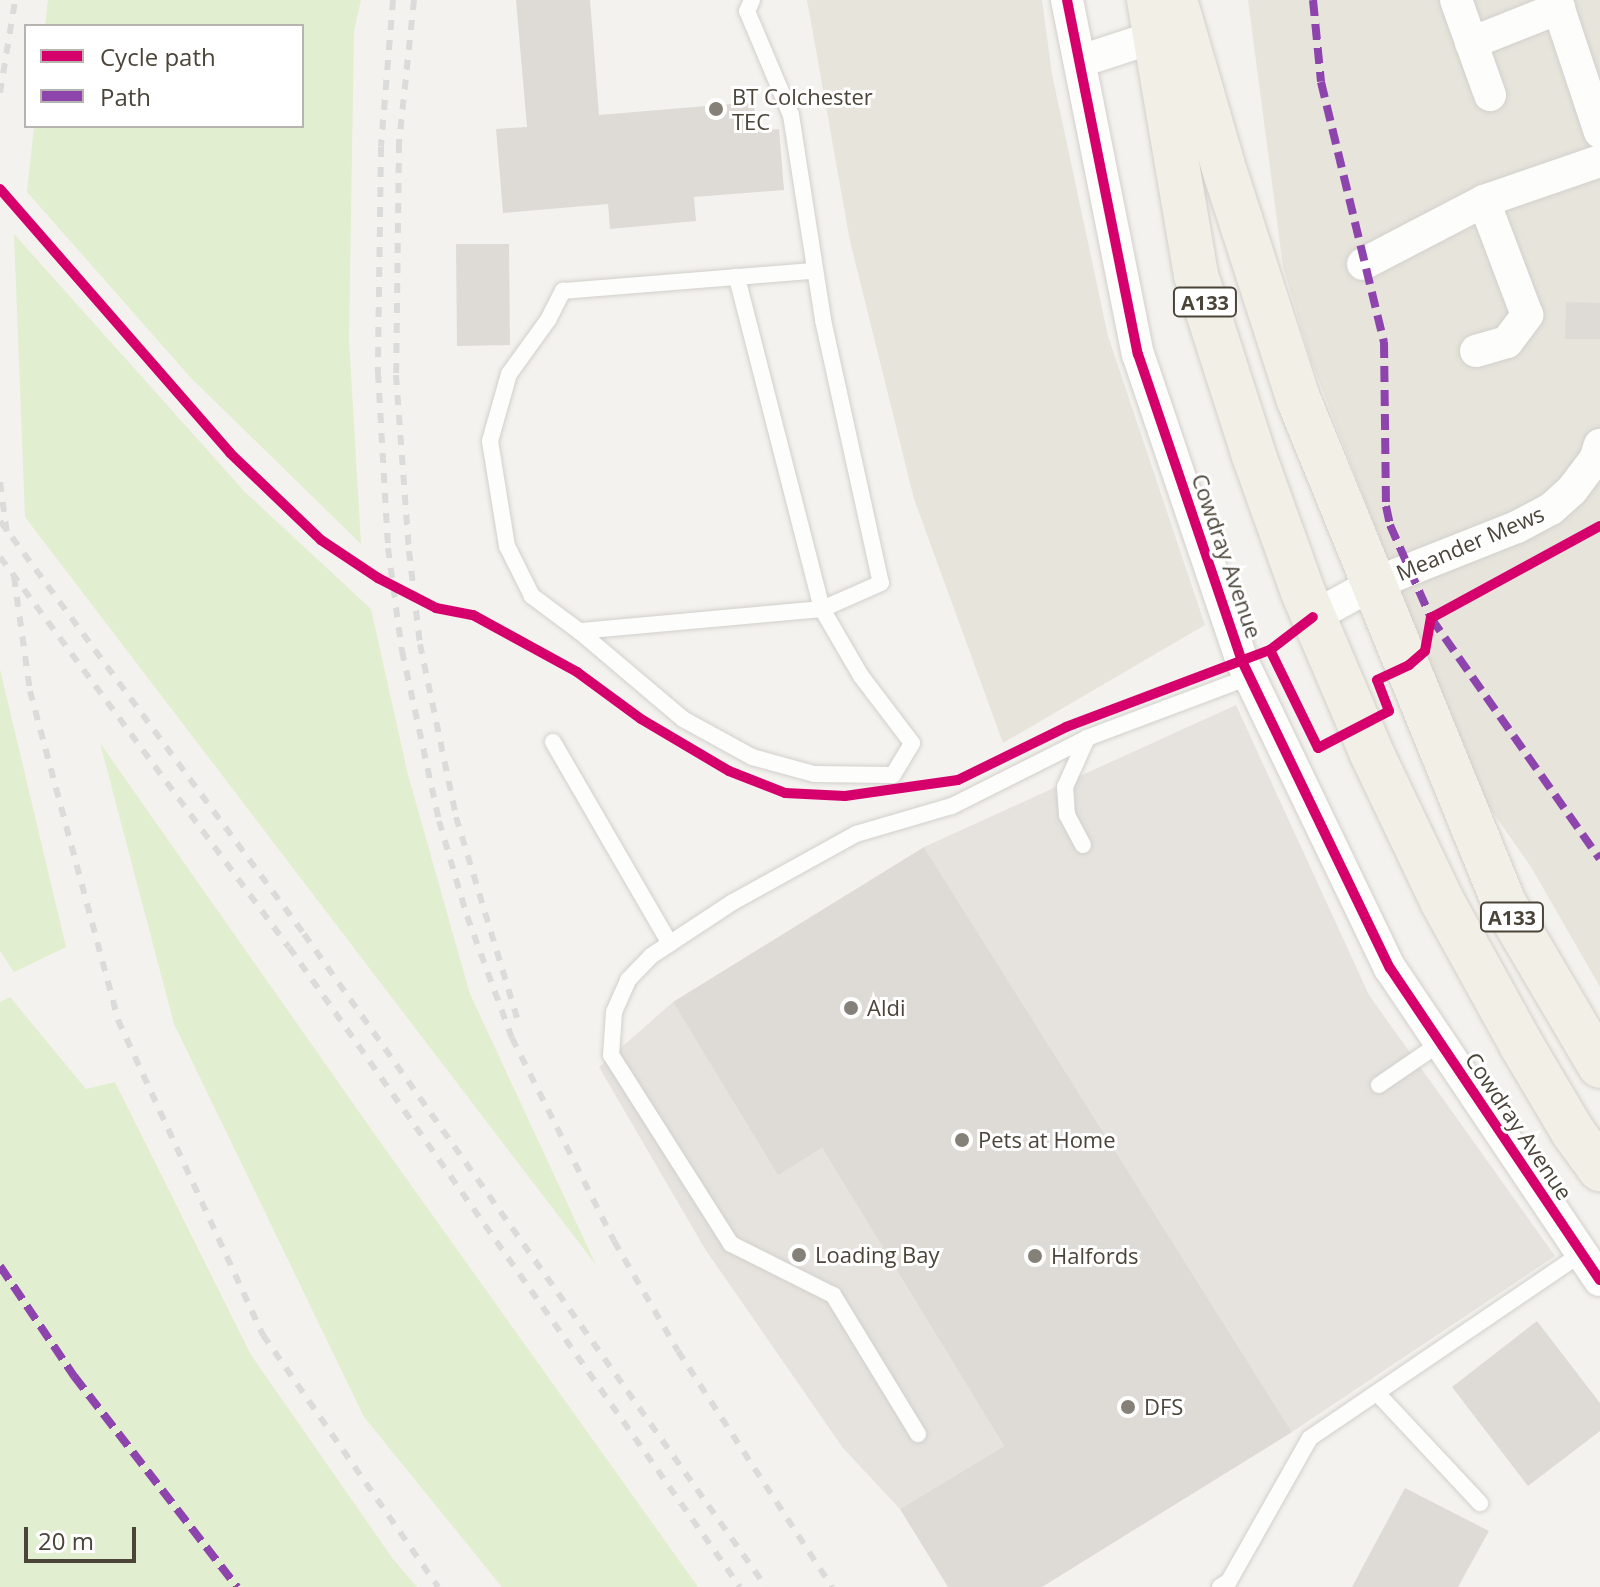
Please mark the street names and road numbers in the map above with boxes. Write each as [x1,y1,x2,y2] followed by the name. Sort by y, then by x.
[1171,286,1239,318] road number: A133
[1186,470,1268,642] street label: Cowdray Avenue
[1392,500,1548,586] street label: Meander Mews
[1478,901,1546,933] road number: A133
[1460,1047,1578,1205] street label: Cowdray Avenue

